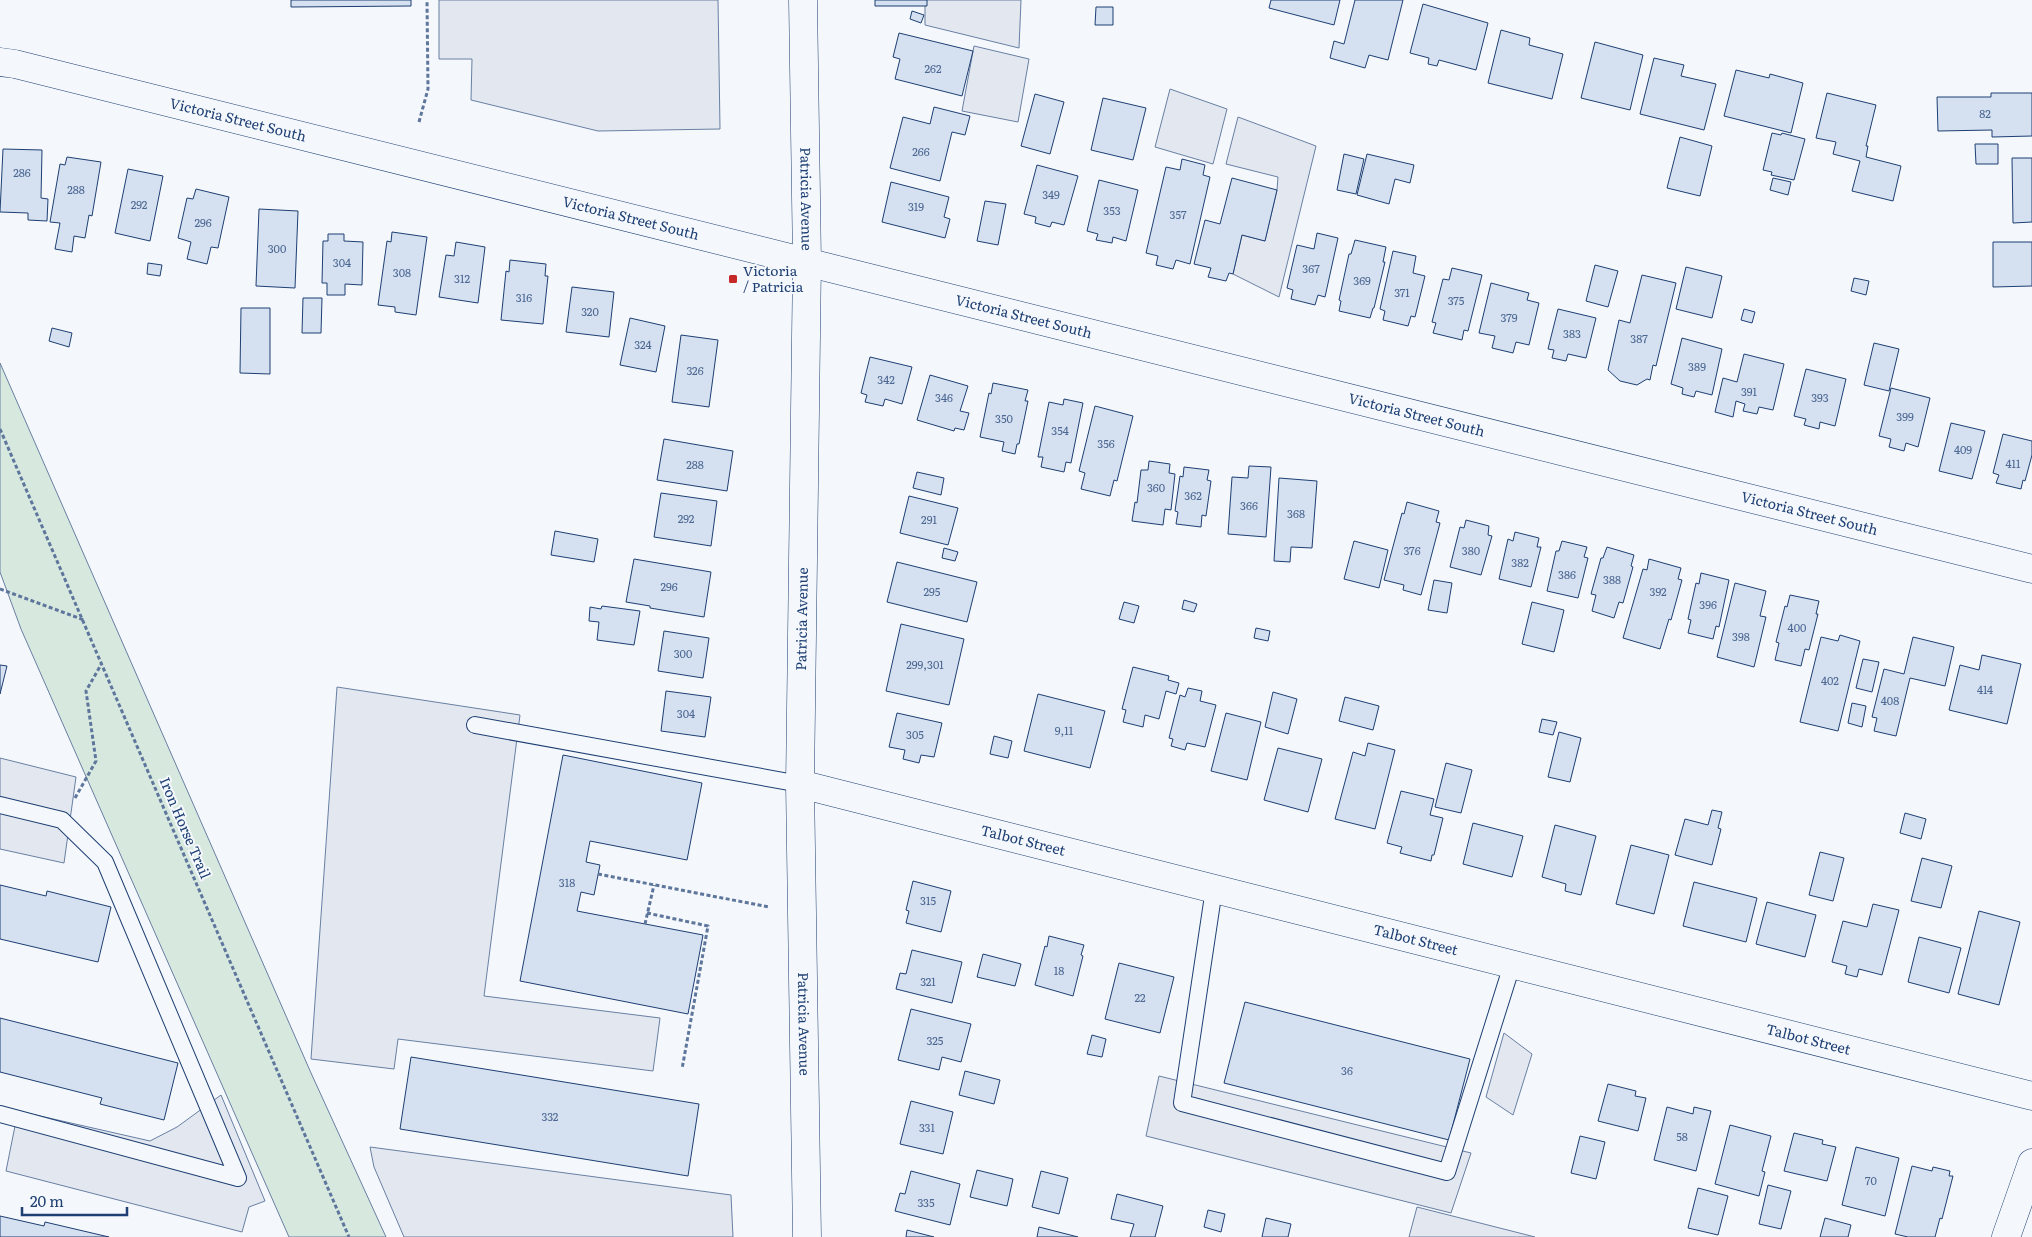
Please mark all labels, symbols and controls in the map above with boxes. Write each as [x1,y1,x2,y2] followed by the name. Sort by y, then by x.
[924,60,942,76] house number: 262
[168,92,309,146] street label: Victoria Street South
[1979,105,1991,121] house number: 82
[912,143,930,159] house number: 266
[796,147,818,251] street label: Patricia Avenue
[13,164,31,180] house number: 286
[67,181,85,197] house number: 288
[1042,186,1060,202] house number: 349
[561,191,701,244] street label: Victoria Street South
[131,196,148,212] house number: 292
[908,198,924,214] house number: 319
[1103,202,1121,218] house number: 353
[1169,206,1187,222] house number: 357
[194,214,212,230] house number: 296
[268,240,286,256] house number: 300
[333,254,351,270] house number: 304
[743,260,804,296] place label: Victoria / Patricia
[1302,260,1320,276] house number: 367
[393,264,411,280] house number: 308
[454,270,470,286] house number: 312
[1353,272,1371,288] house number: 369
[727,273,739,285] marker: Victoria / Patricia
[1394,284,1410,300] house number: 371
[516,289,532,305] house number: 316
[954,289,1094,342] street label: Victoria Street South
[1448,292,1465,308] house number: 375
[581,303,599,319] house number: 320
[1501,309,1518,325] house number: 379
[1563,325,1581,341] house number: 383
[1630,330,1648,346] house number: 387
[634,336,652,352] house number: 324
[1688,358,1706,374] house number: 389
[686,362,704,378] house number: 326
[877,371,895,387] house number: 342
[1741,383,1758,399] house number: 391
[1347,387,1487,441] street label: Victoria Street South
[935,389,953,405] house number: 346
[1811,389,1829,405] house number: 393
[1896,408,1914,424] house number: 399
[995,410,1013,426] house number: 350
[1051,422,1069,438] house number: 354
[1097,435,1115,451] house number: 356
[1954,441,1972,457] house number: 409
[2005,455,2021,471] house number: 411
[686,456,704,472] house number: 288
[1147,479,1165,495] house number: 360
[1739,486,1880,539] street label: Victoria Street South
[1184,487,1202,503] house number: 362
[1240,497,1258,513] house number: 366
[1287,505,1305,521] house number: 368
[678,510,695,526] house number: 292
[921,511,937,527] house number: 291
[1403,542,1421,558] house number: 376
[1462,542,1480,558] house number: 380
[1511,554,1529,570] house number: 382
[1558,566,1576,582] house number: 386
[790,567,812,671] street label: Patricia Avenue
[1603,571,1621,587] house number: 388
[660,578,678,594] house number: 296
[924,583,941,599] house number: 295
[1649,583,1667,599] house number: 392
[1699,596,1717,612] house number: 396
[1788,619,1806,635] house number: 400
[1732,628,1750,644] house number: 398
[674,645,692,661] house number: 300
[906,656,944,672] house number: 299,301
[1821,672,1839,688] house number: 402
[1977,681,1993,697] house number: 414
[1881,692,1899,708] house number: 408
[677,705,695,721] house number: 304
[1055,722,1074,738] house number: 9,11
[906,726,924,742] house number: 305
[156,774,216,882] street label: Iron Horse Trail
[979,819,1068,860] street label: Talbot Street
[559,874,575,890] house number: 318
[920,892,936,908] house number: 315
[1371,919,1461,959] street label: Talbot Street
[1054,962,1064,978] house number: 18
[794,972,816,1076] street label: Patricia Avenue
[920,973,936,989] house number: 321
[1134,989,1146,1005] house number: 22
[1764,1018,1853,1059] street label: Talbot Street
[927,1032,944,1048] house number: 325
[1341,1062,1353,1078] house number: 36
[542,1108,559,1124] house number: 332
[919,1119,936,1135] house number: 331
[1676,1128,1688,1144] house number: 58
[1865,1172,1877,1188] house number: 70
[22,1184,128,1216] scale bar
[30,1189,64,1212] text: 20 m
[917,1194,935,1210] house number: 335

